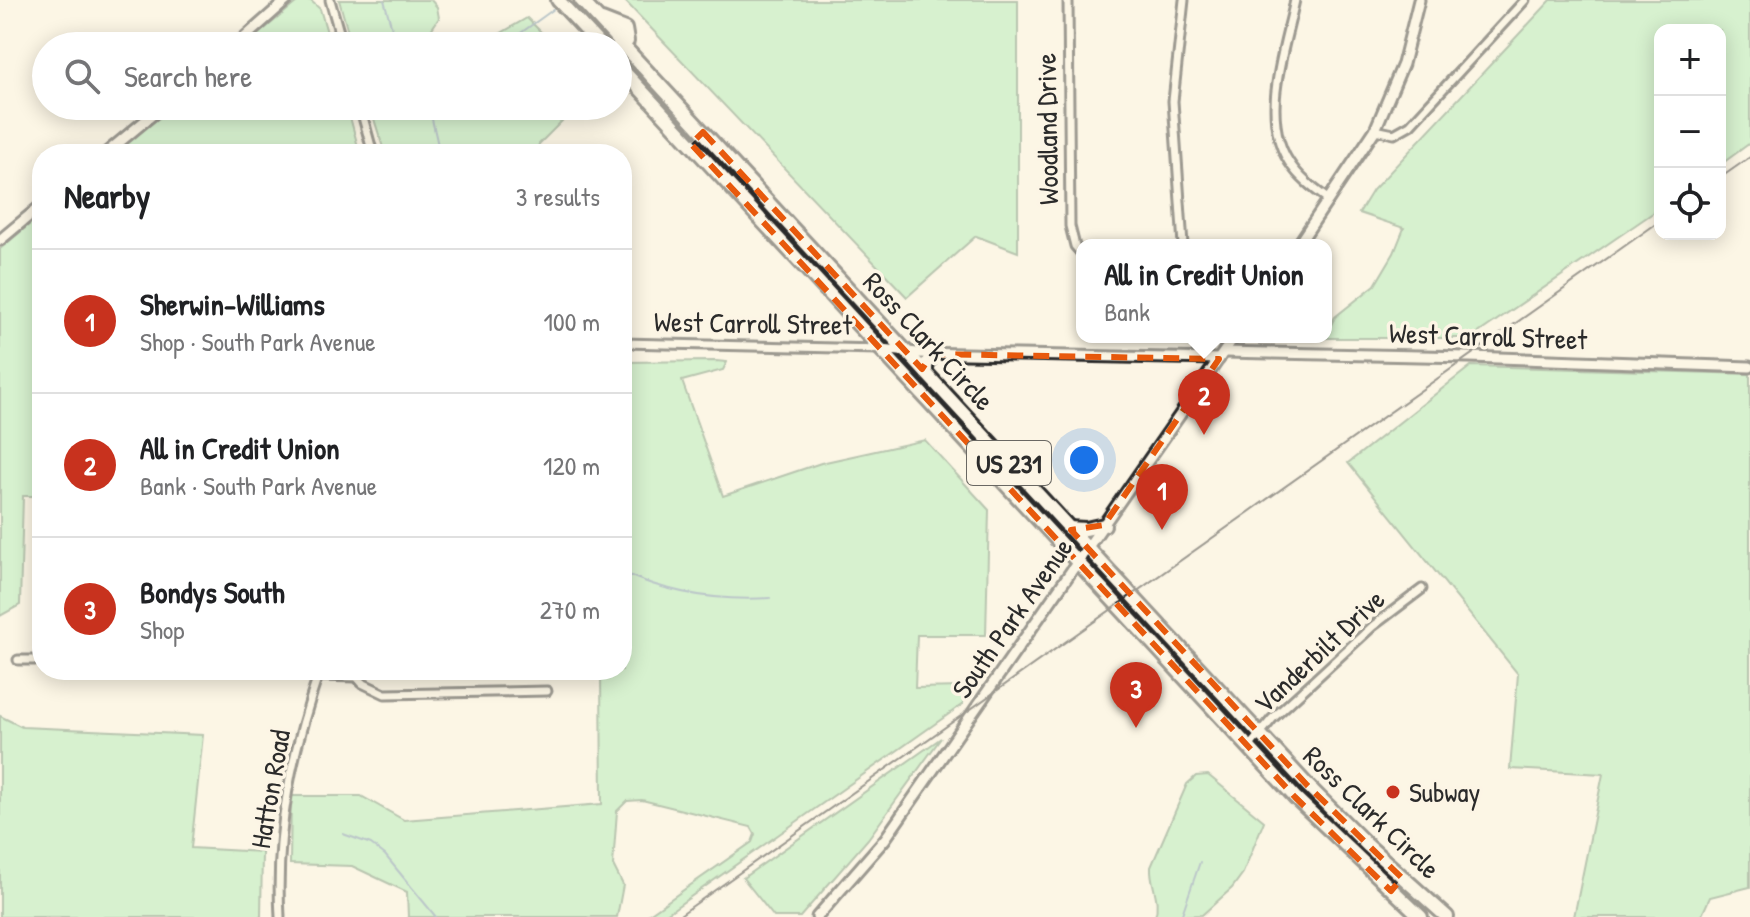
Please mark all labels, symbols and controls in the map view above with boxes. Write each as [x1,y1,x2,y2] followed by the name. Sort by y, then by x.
[1654,24,1726,240] map controls
[1654,24,1726,96] button: +
[32,32,632,120] search box
[1027,53,1067,205] street label: Woodland Drive
[60,54,104,98] icon: search
[124,56,252,96] text: Search here
[1654,96,1726,168] button: −
[1654,168,1726,240] button: locate
[64,173,150,219] text: Nearby
[516,179,600,214] text: 3 results
[1076,239,1332,343] popup
[1104,254,1304,294] text: All in Credit Union
[855,264,1003,418] street label: Ross Clark Circle
[140,284,325,324] text: Sherwin-Williams
[1104,294,1150,329] text: Bank
[654,302,853,344] street label: West Carroll Street
[85,304,95,339] text: 1
[544,304,600,339] text: 100 m
[1388,314,1588,358] street label: West Carroll Street
[140,324,376,359] text: Shop · South Park Avenue
[1178,369,1230,435] pin: 2
[140,428,340,468] text: All in Credit Union
[1064,440,1104,480] your location
[967,441,1051,485] road number: US 231
[84,448,96,483] text: 2
[543,448,600,483] text: 120 m
[1136,464,1188,530] pin: 1
[140,468,377,503] text: Bank · South Park Avenue
[943,530,1081,706] street label: South Park Avenue
[140,572,284,612] text: Bondys South
[1245,580,1393,722] street label: Vanderbilt Drive
[84,592,96,627] text: 3
[540,592,600,627] text: 270 m
[140,612,184,647] text: Shop
[1110,662,1162,728] pin: 3
[241,727,299,851] street label: Hatton Road
[1295,737,1449,887] street label: Ross Clark Circle
[1409,773,1481,811] place label: Subway
[1384,783,1402,801] marker: Subway

